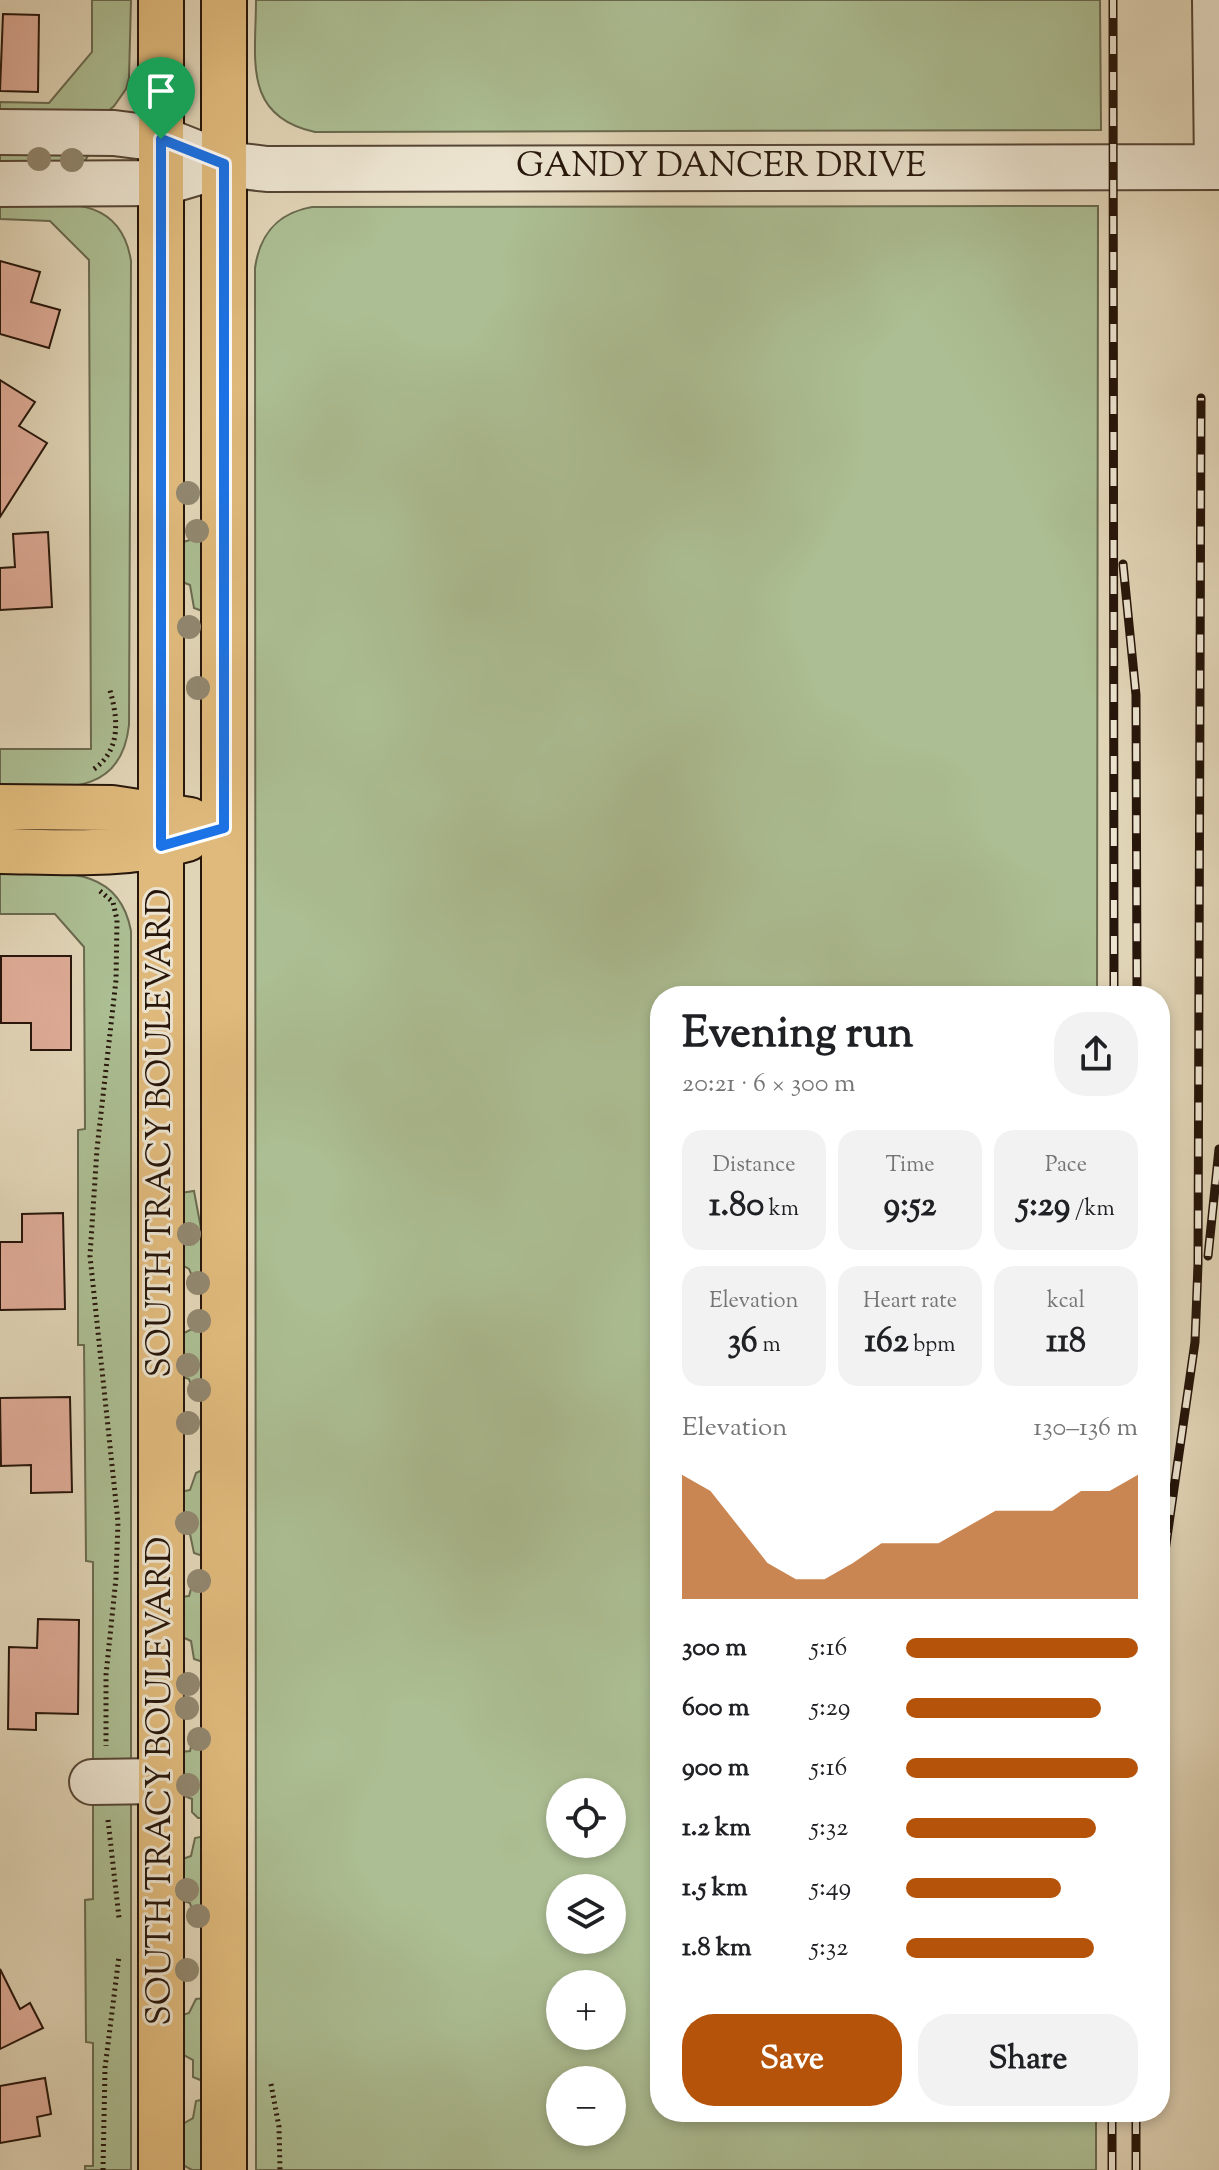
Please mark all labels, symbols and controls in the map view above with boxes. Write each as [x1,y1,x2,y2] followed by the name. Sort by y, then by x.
[127,57,195,139] pin
[139,69,183,113] icon: arrive
[516,143,926,192] street label: GANDY DANCER DRIVE
[137,889,186,1377] street label: SOUTH TRACY BOULEVARD
[682,1004,914,1067] text: Evening run
[1054,1012,1138,1096] button: share
[682,1066,856,1103] text: 20:21 · 6 × 300 m
[713,1150,795,1182] text: Distance
[886,1150,934,1182] text: Time
[1045,1150,1087,1182] text: Pace
[709,1182,764,1231] text: 1.80
[884,1182,936,1231] text: 9:52
[1017,1182,1070,1231] text: 5:29
[764,1194,799,1226] text: km
[1070,1194,1115,1226] text: /km
[709,1286,799,1318] text: Elevation
[863,1286,957,1318] text: Heart rate
[1047,1286,1085,1318] text: kcal
[727,1318,758,1367] text: 36
[865,1318,909,1367] text: 162
[1046,1318,1086,1367] text: 118
[758,1330,781,1362] text: m
[909,1330,955,1362] text: bpm
[682,1410,787,1447] text: Elevation
[1033,1410,1138,1447] text: 130–136 m
[137,1537,186,2025] street label: SOUTH TRACY BOULEVARD
[682,1630,747,1667] text: 300 m
[810,1630,847,1667] text: 5:16
[682,1690,749,1727] text: 600 m
[810,1690,850,1727] text: 5:29
[682,1750,749,1787] text: 900 m
[810,1750,847,1787] text: 5:16
[546,1778,626,2146] map controls
[546,1778,626,1858] button: locate
[682,1810,751,1847] text: 1.2 km
[810,1810,848,1847] text: 5:32
[682,1870,748,1907] text: 1.5 km
[810,1870,851,1907] text: 5:49
[546,1874,626,1954] button: layers
[682,1930,752,1967] text: 1.8 km
[810,1930,848,1967] text: 5:32
[546,1970,626,2050] button: +
[682,2014,902,2106] button: Save
[918,2014,1138,2106] button: Share
[546,2066,626,2146] button: −

